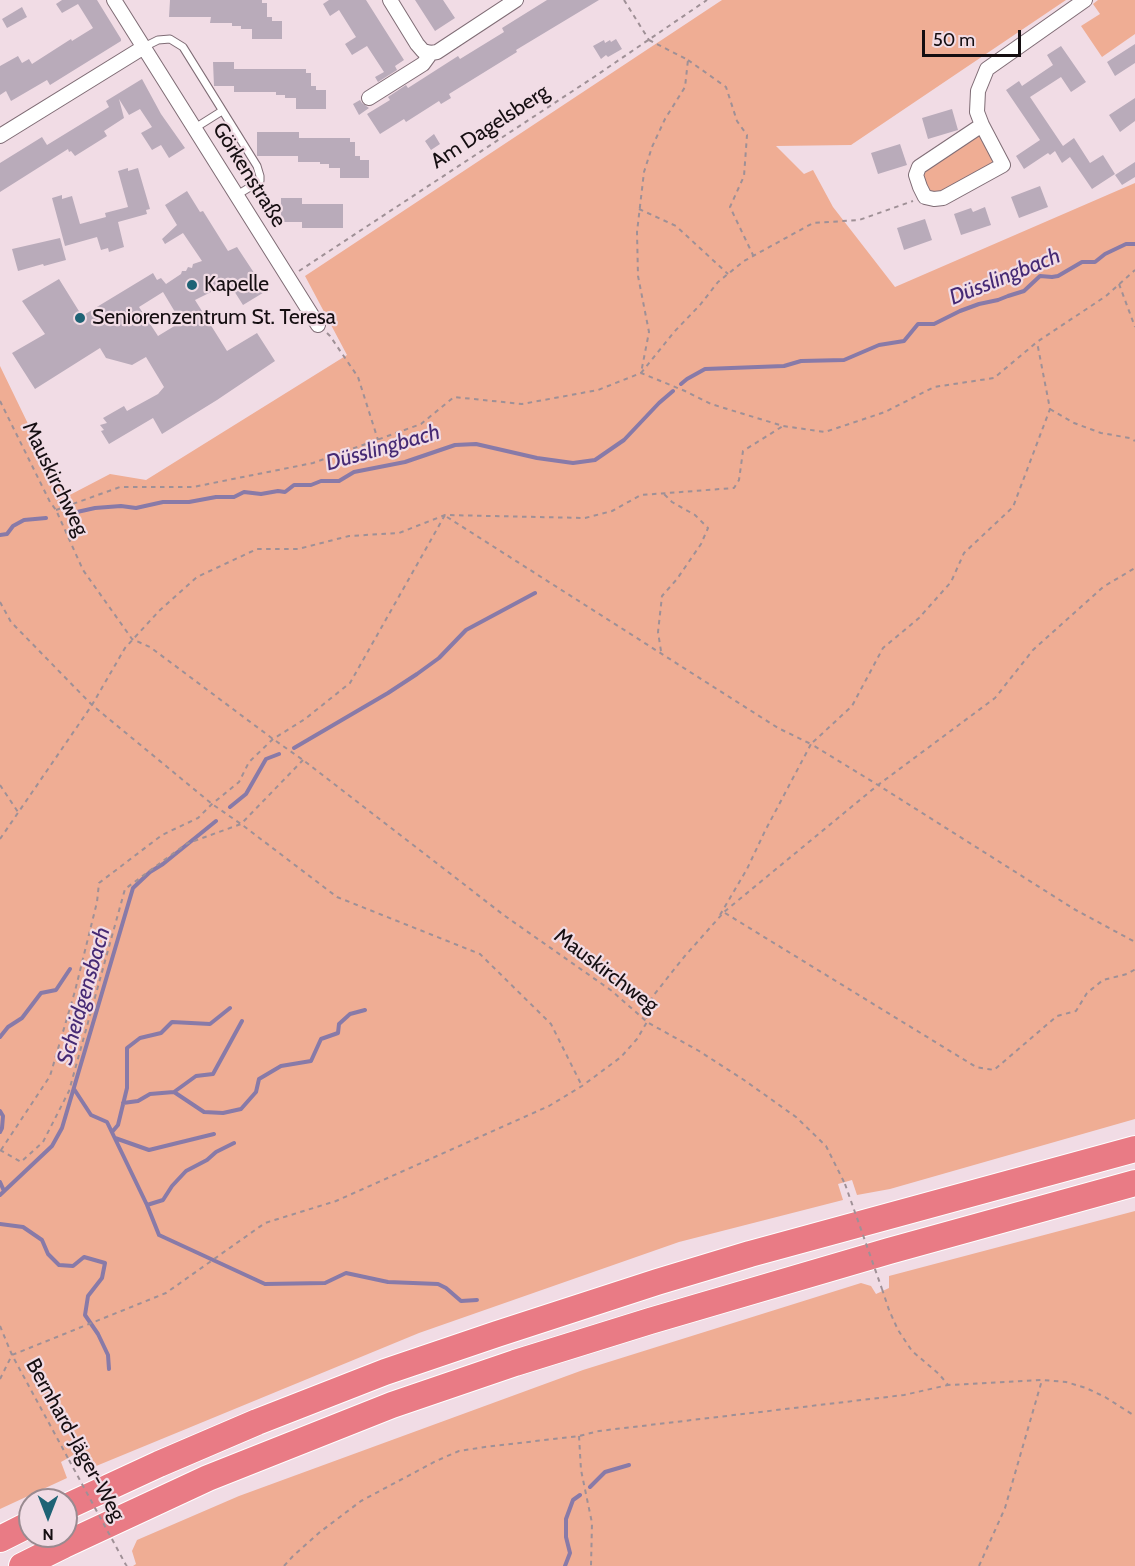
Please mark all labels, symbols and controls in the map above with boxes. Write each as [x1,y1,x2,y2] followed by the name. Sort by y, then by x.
[925,18,1024,56] scale bar
[933,29,975,51] text: 50 m
[426,80,554,174] street label: Am Dagelsberg
[207,118,291,232] street label: Görkenstraße
[946,243,1064,311] water label: Düsslingbach
[204,272,269,298] place label: Kapelle
[185,278,199,292] marker: Kapelle
[92,305,336,331] place label: Seniorenzentrum St. Teresa
[73,311,87,325] marker: Seniorenzentrum St. Teresa
[16,418,94,540] street label: Mauskirchweg
[323,419,443,477] water label: Düsslingbach
[52,924,116,1068] water label: Scheidgensbach
[549,924,663,1018] street label: Mauskirchweg
[20,1354,130,1526] street label: Bernhard-Jäger-Weg
[18,1488,78,1548] north arrow
[42,1525,54,1544] text: N

